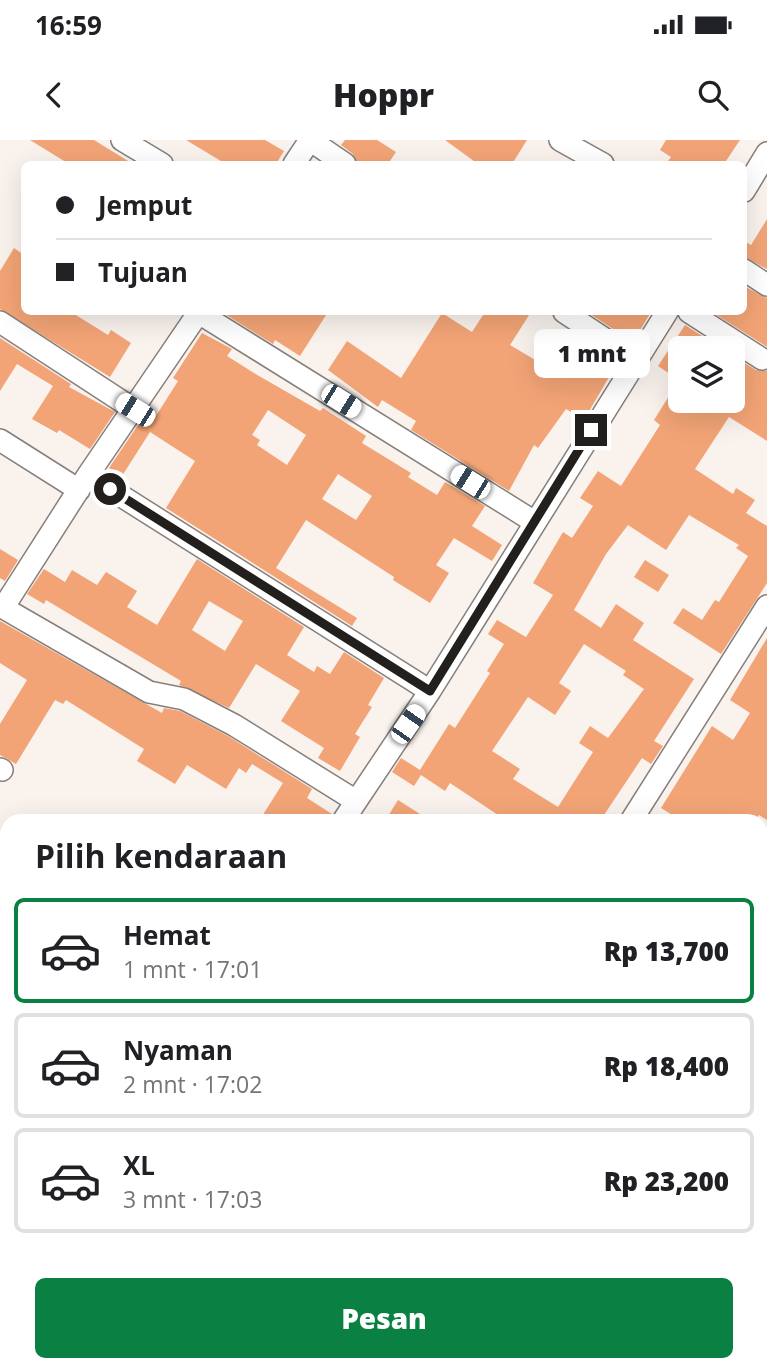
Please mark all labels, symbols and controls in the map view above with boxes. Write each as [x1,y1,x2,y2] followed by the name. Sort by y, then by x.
[35,7,102,43] text: 16:59
[333,73,434,116] text: Hoppr
[35,76,73,114] icon: back
[694,76,732,114] icon: search
[98,187,192,223] text: Jemput
[98,254,188,290] text: Tujuan
[533,328,649,378] callout: 1 mnt
[668,336,745,413] map controls
[668,336,745,413] button: layers
[558,337,626,369] text: 1 mnt
[318,381,365,421] car
[112,390,159,430] car
[575,414,607,446] route end
[447,462,494,502] car
[94,473,126,505] route start
[388,701,429,747] car
[35,834,287,877] text: Pilih kendaraan
[123,917,211,953] text: Hemat
[39,919,102,982] icon: car
[604,933,729,969] text: Rp 13,700
[123,953,262,985] text: 1 mnt · 17:01
[123,1032,233,1068] text: Nyaman
[39,1034,102,1097] icon: car
[604,1048,729,1084] text: Rp 18,400
[123,1068,262,1100] text: 2 mnt · 17:02
[123,1147,155,1183] text: XL
[39,1149,102,1212] icon: car
[604,1163,729,1199] text: Rp 23,200
[123,1183,262,1215] text: 3 mnt · 17:03
[35,1278,733,1358] button: Pesan

